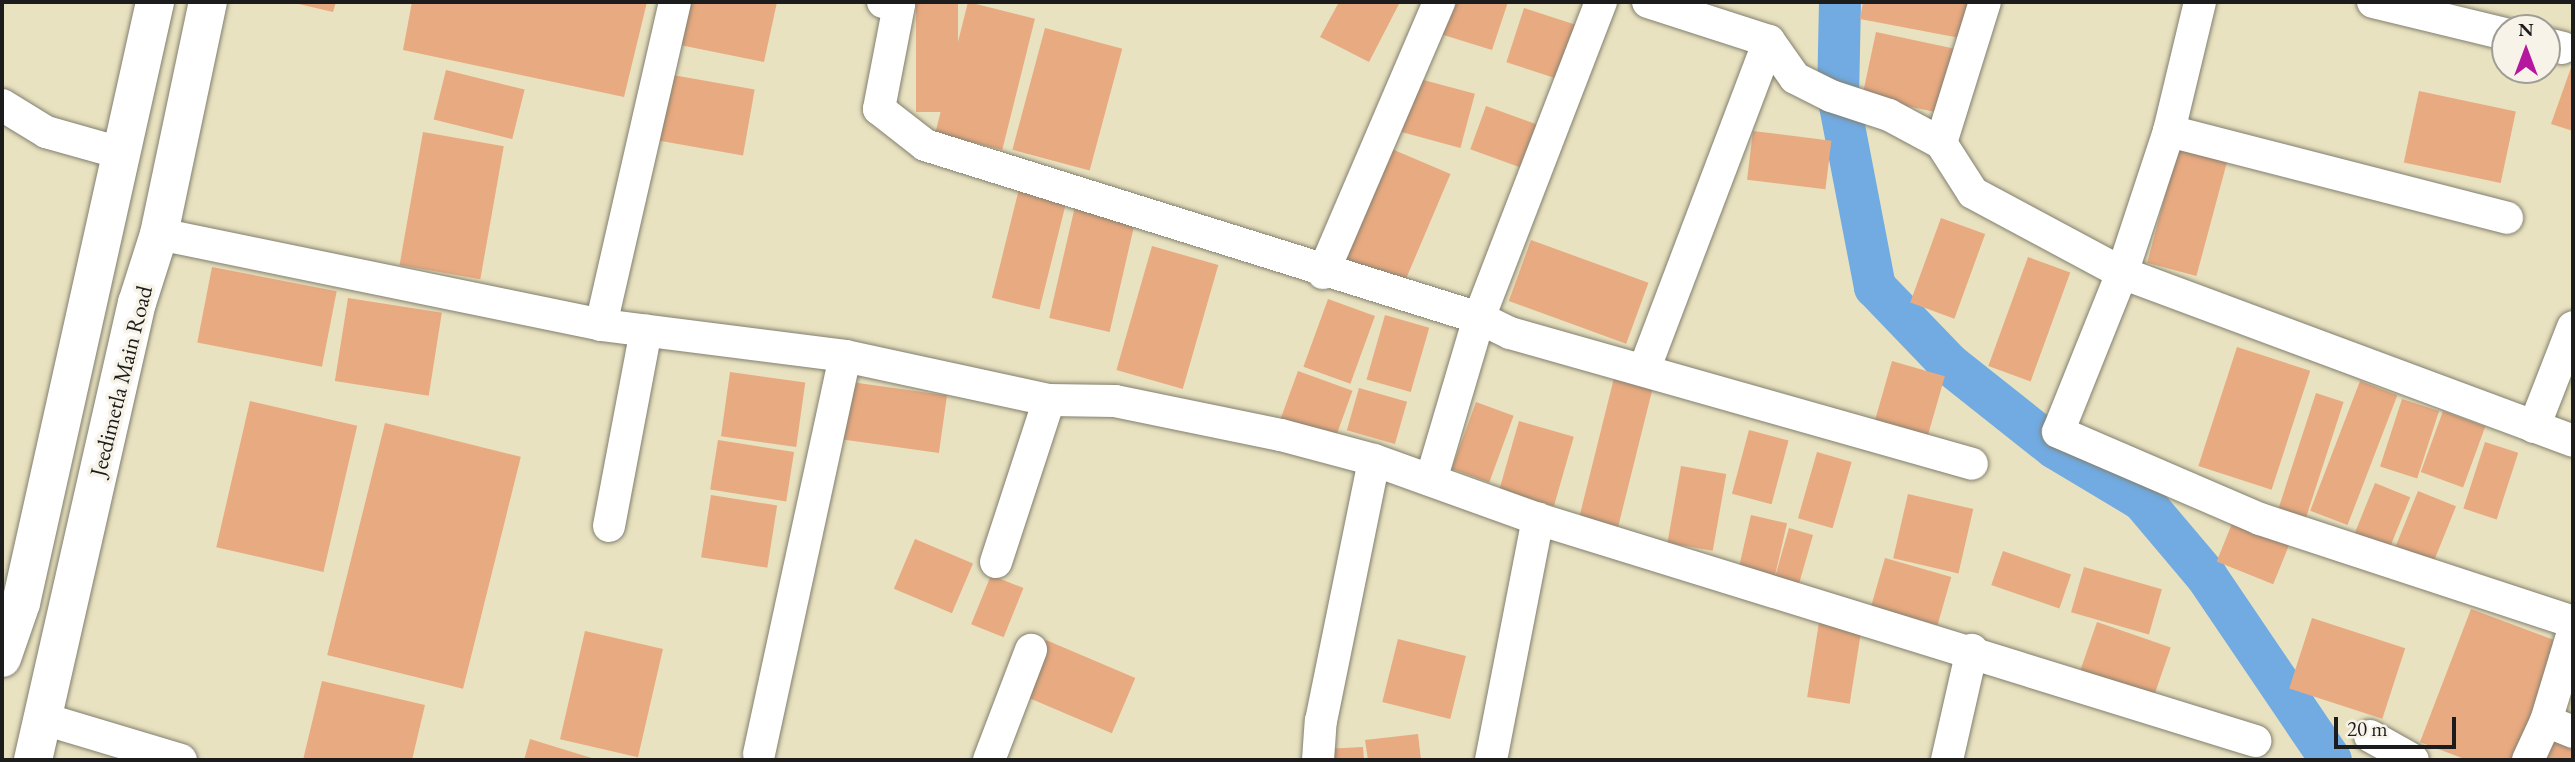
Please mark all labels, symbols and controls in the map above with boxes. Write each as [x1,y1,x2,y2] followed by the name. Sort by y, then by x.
[2491,14,2561,84] north arrow
[2518,17,2534,42] text: N
[84,283,158,479] street label: Jeedimetla Main Road
[2337,702,2460,746] scale bar
[2347,715,2388,742] text: 20 m

